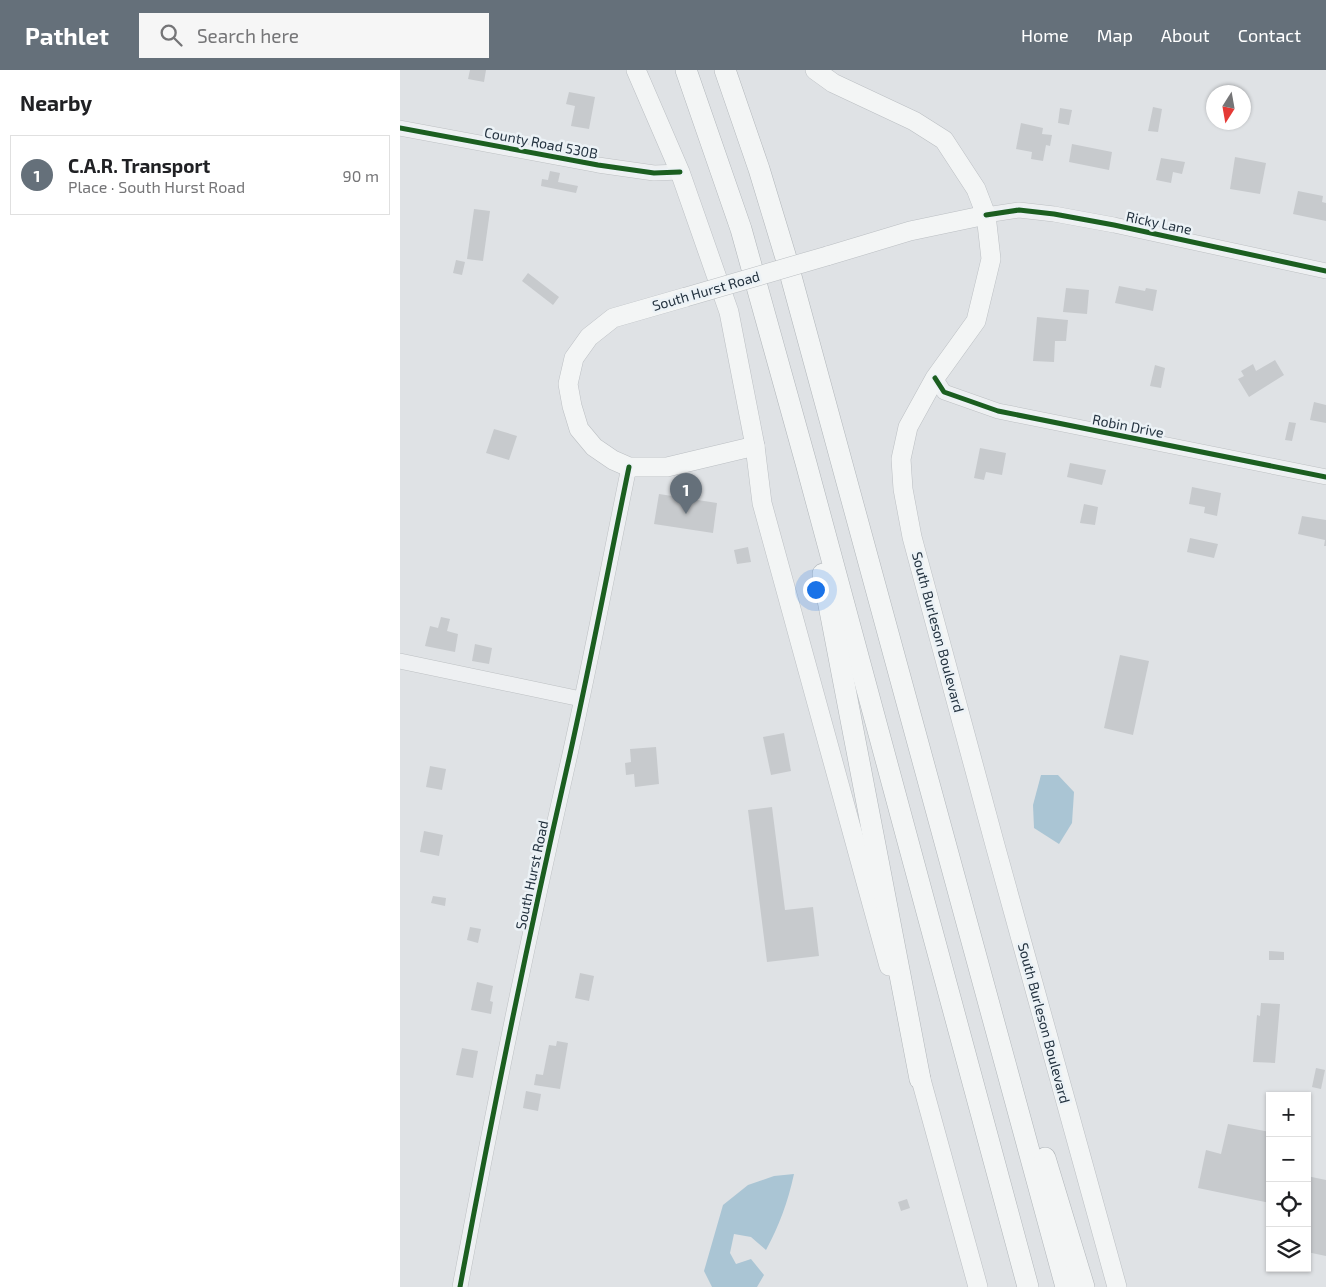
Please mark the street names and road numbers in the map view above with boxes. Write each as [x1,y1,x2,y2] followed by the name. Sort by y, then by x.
[483,123,599,162] street label: County Road 530B
[1125,207,1194,238] street label: Ricky Lane
[650,267,762,314] street label: South Hurst Road
[1091,410,1165,441] street label: Robin Drive
[909,550,968,714] street label: South Burleson Boulevard
[512,819,551,931] street label: South Hurst Road
[1015,941,1074,1105] street label: South Burleson Boulevard

